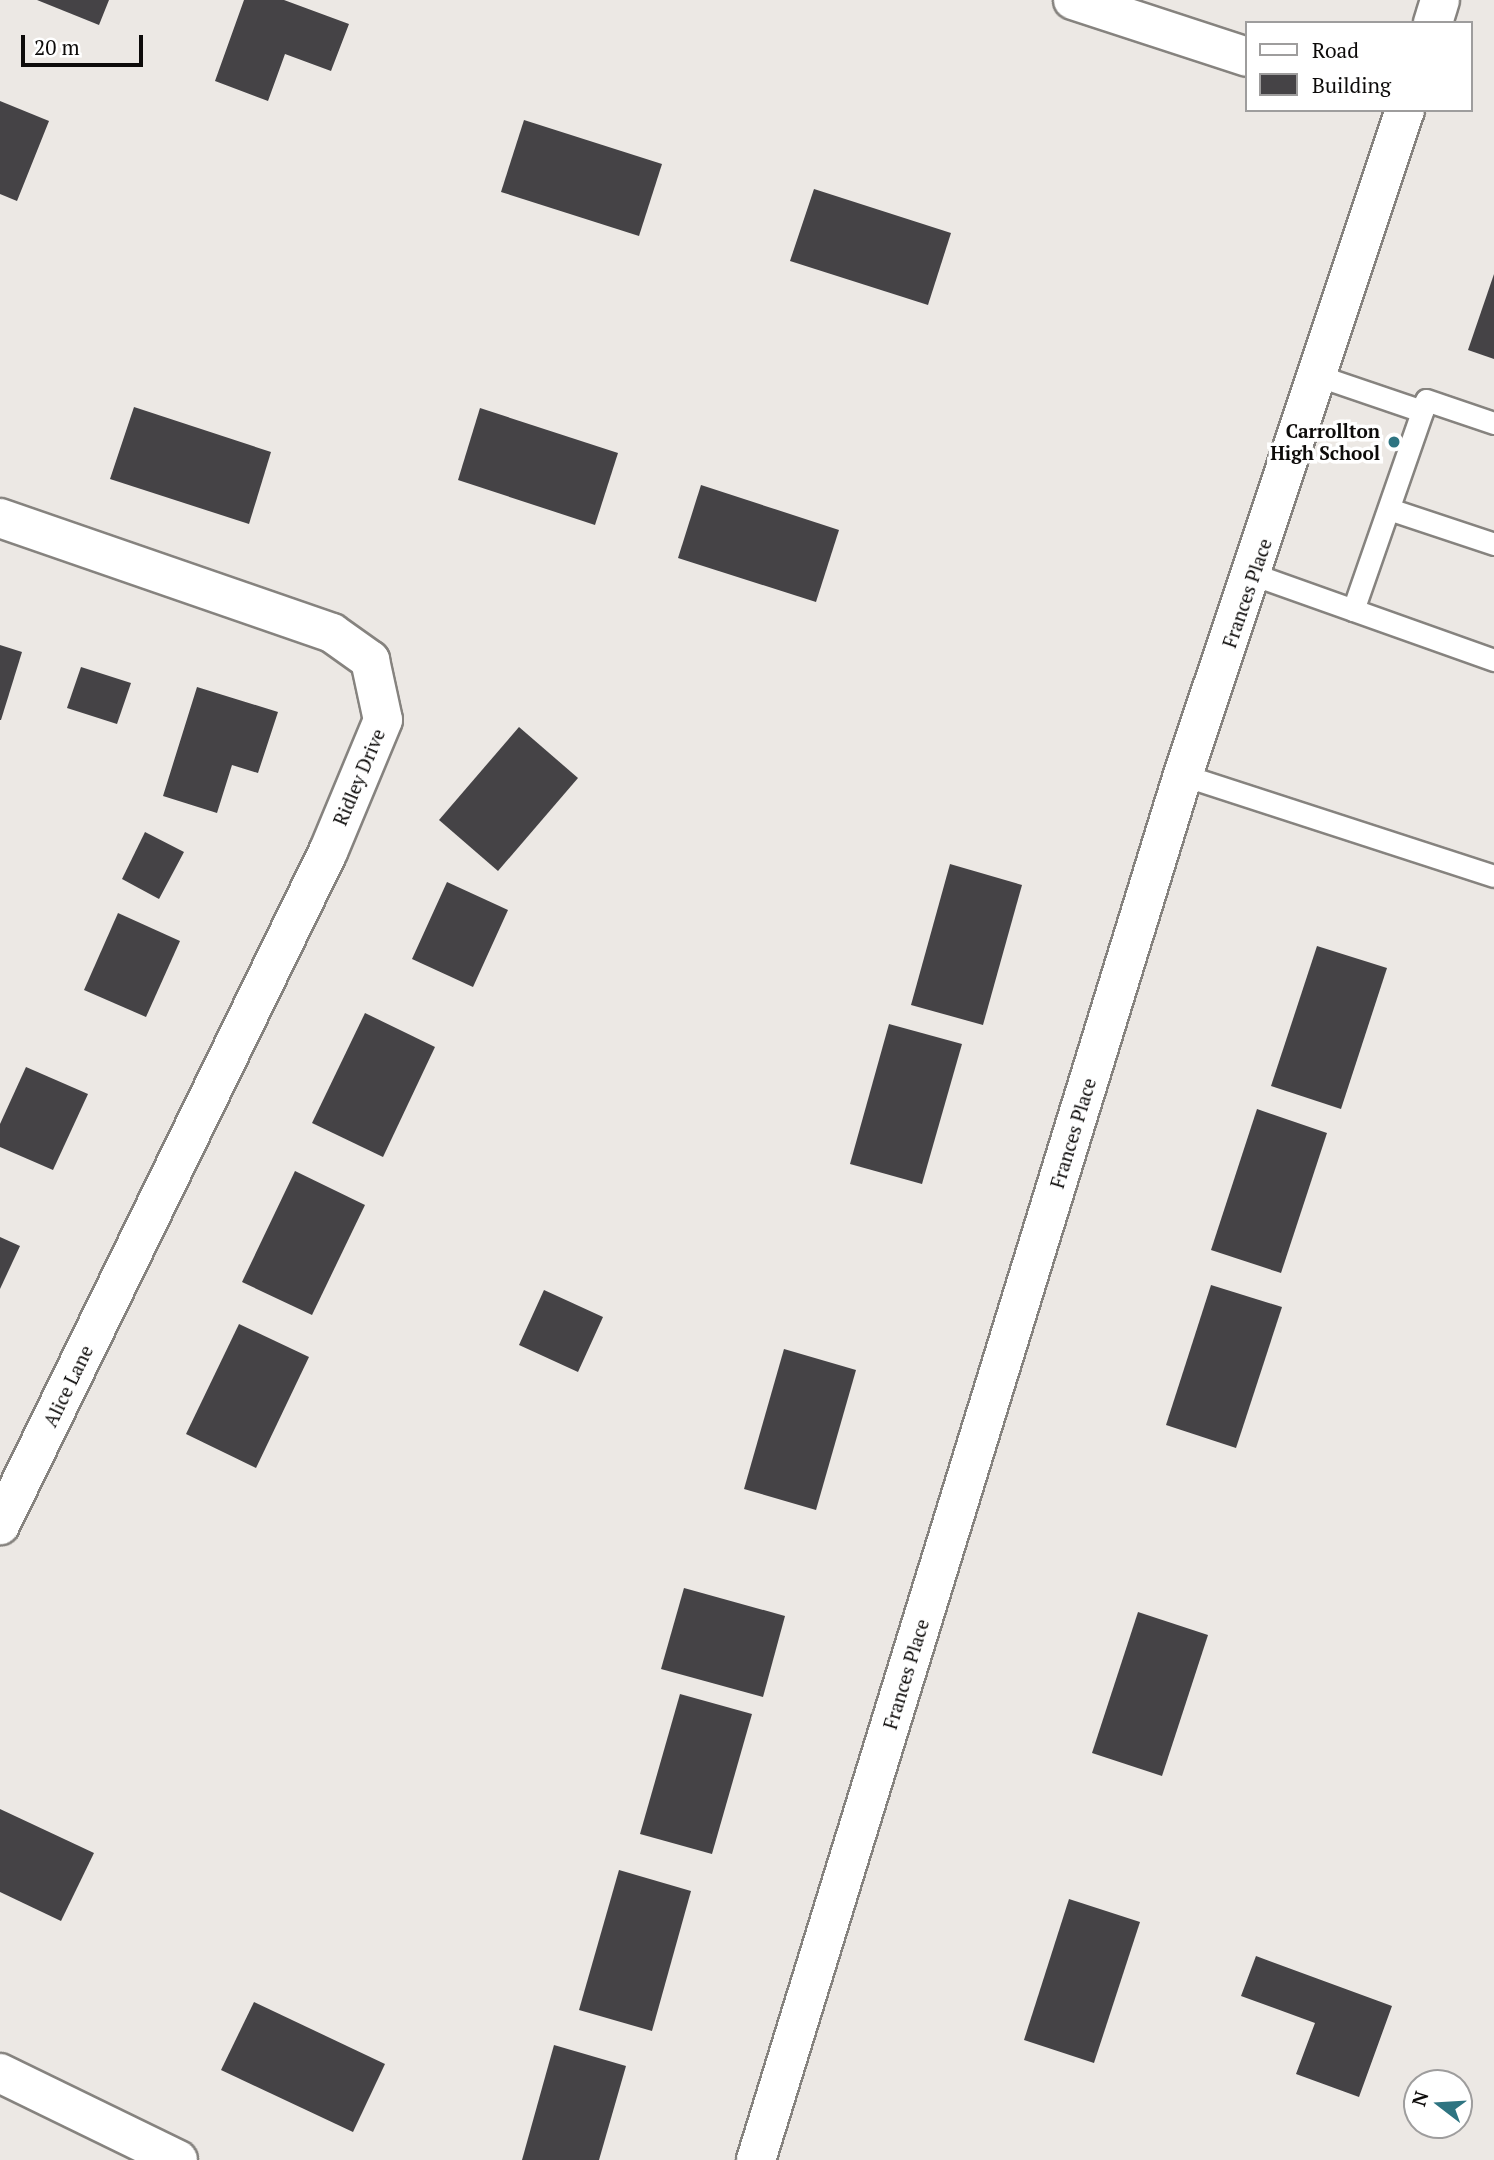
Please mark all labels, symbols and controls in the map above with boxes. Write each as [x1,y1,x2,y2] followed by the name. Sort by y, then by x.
[24,21,147,65] scale bar
[1246,21,1473,112] legend
[34,33,80,61] text: 20 m
[1312,36,1359,64] text: Road
[1312,71,1391,99] text: Building
[1270,420,1380,464] place label: Carrollton High School
[1386,434,1402,450] marker: Carrollton High School
[1218,535,1276,651] street label: Frances Place
[328,725,390,829] street label: Ridley Drive
[1045,1075,1101,1191] street label: Frances Place
[38,1341,98,1431] street label: Alice Lane
[878,1616,934,1732] street label: Frances Place
[1403,2069,1473,2139] north arrow
[1405,2088,1433,2109] text: N

